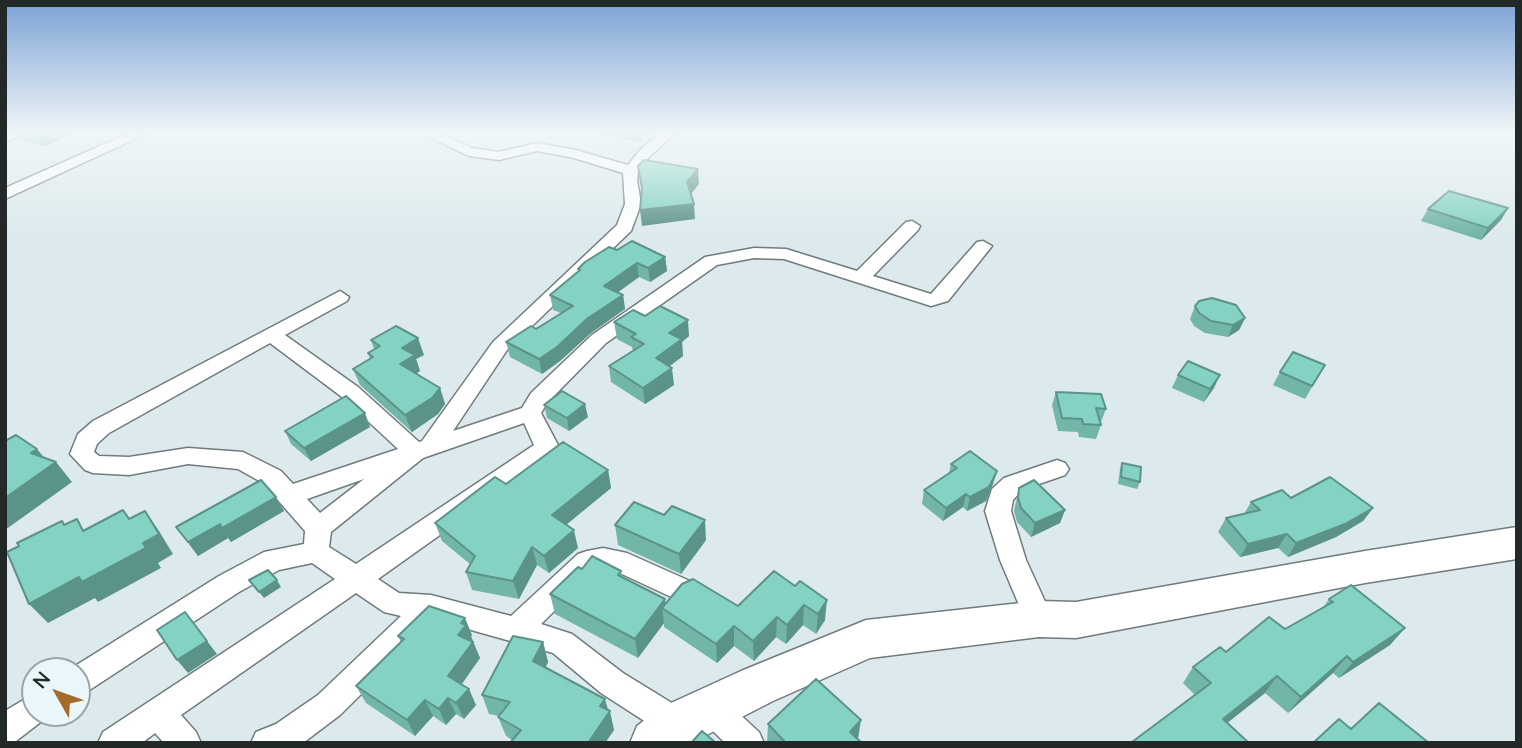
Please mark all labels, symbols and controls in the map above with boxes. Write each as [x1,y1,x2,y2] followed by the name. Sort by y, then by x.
[21,657,91,727] north arrow
[28,666,55,692] text: N

